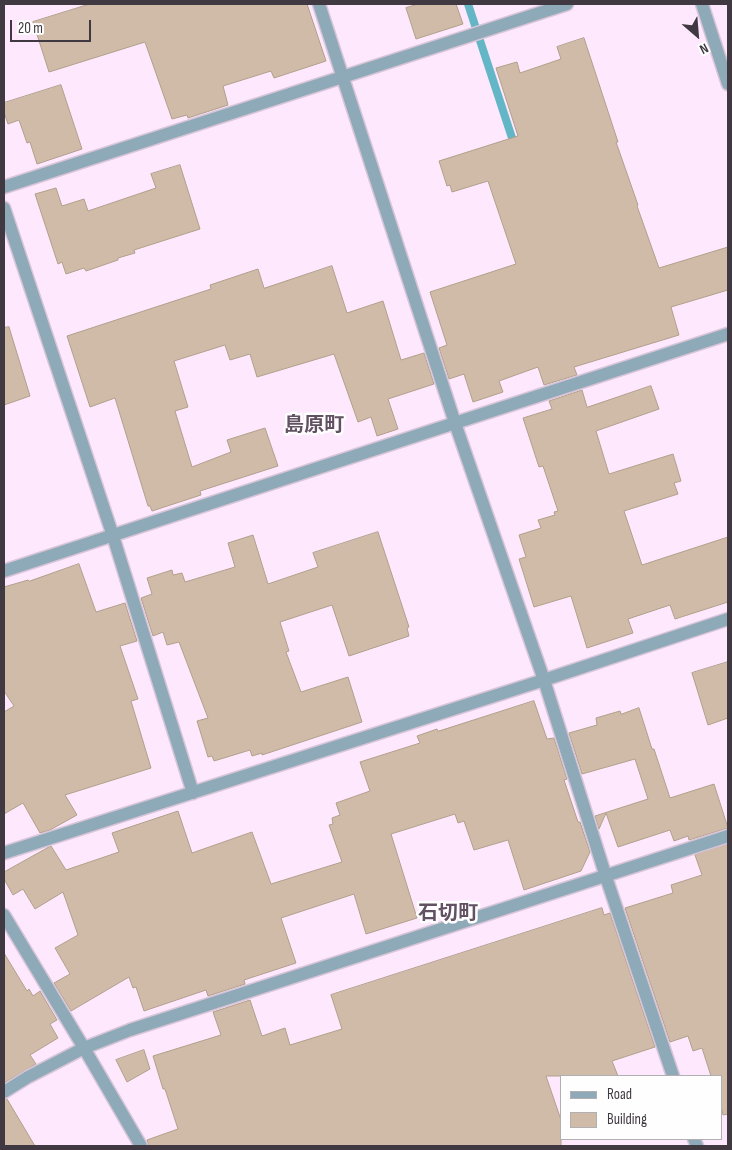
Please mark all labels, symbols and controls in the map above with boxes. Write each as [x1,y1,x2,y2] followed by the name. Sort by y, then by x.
[12,10,94,42] scale bar
[672,10,722,60] north arrow
[18,19,43,38] text: 20 m
[697,40,711,58] text: N
[284,414,344,438] district label: 島原町
[418,902,478,926] district label: 石切町
[560,1075,722,1140] legend
[607,1085,632,1104] text: Road
[607,1110,647,1129] text: Building

